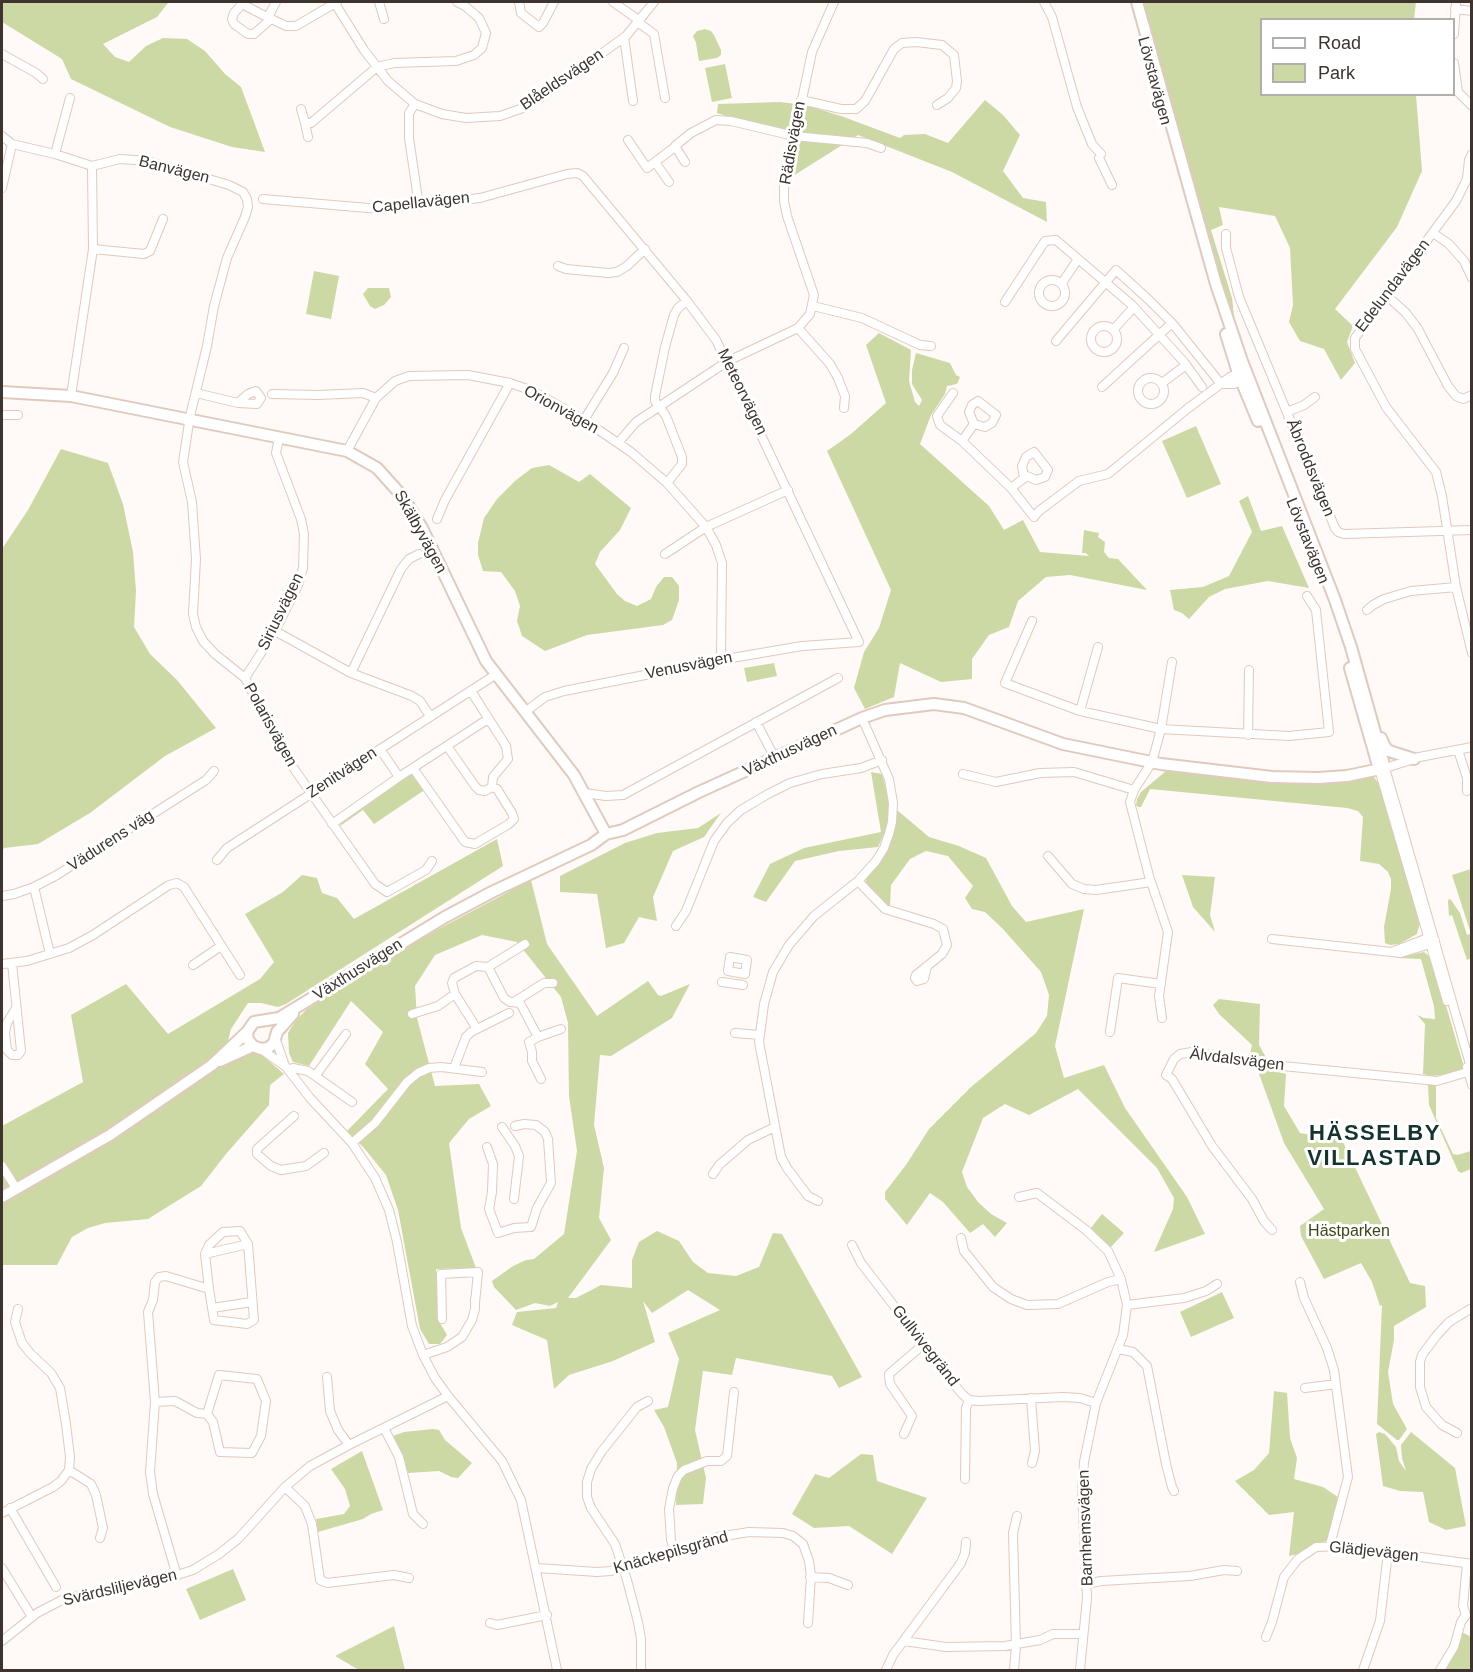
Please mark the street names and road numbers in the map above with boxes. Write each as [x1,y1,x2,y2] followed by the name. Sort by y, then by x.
[1133,35,1175,127] street label: Lövstavägen
[517,45,607,115] street label: Blåeldsvägen
[776,100,810,186] street label: Rädisvägen
[137,152,211,188] street label: Banvägen
[371,188,471,218] street label: Capellavägen
[1352,236,1434,336] street label: Edelundavägen
[713,346,771,438] street label: Meteorvägen
[520,382,602,438] street label: Orionvägen
[1282,417,1338,519] street label: Åbroddsvägen
[389,487,451,577] street label: Skälbyvägen
[1281,495,1333,587] street label: Lövstavägen
[254,570,308,654] street label: Siriusvägen
[644,648,734,684] street label: Venusvägen
[239,680,301,770] street label: Polarisvägen
[740,721,840,781] street label: Växthusvägen
[304,743,380,803] street label: Zenitvägen
[64,806,158,876] street label: Vädurens väg
[310,935,406,1005] street label: Växthusvägen
[1189,1045,1285,1075] street label: Älvdalsvägen
[887,1302,963,1390] street label: Gullvivegränd
[1074,1469,1098,1587] street label: Barnhemsvägen
[611,1527,731,1579] street label: Knäckepilsgränd
[1328,1538,1420,1566] street label: Glädjevägen
[61,1566,179,1610] street label: Svärdsliljevägen

